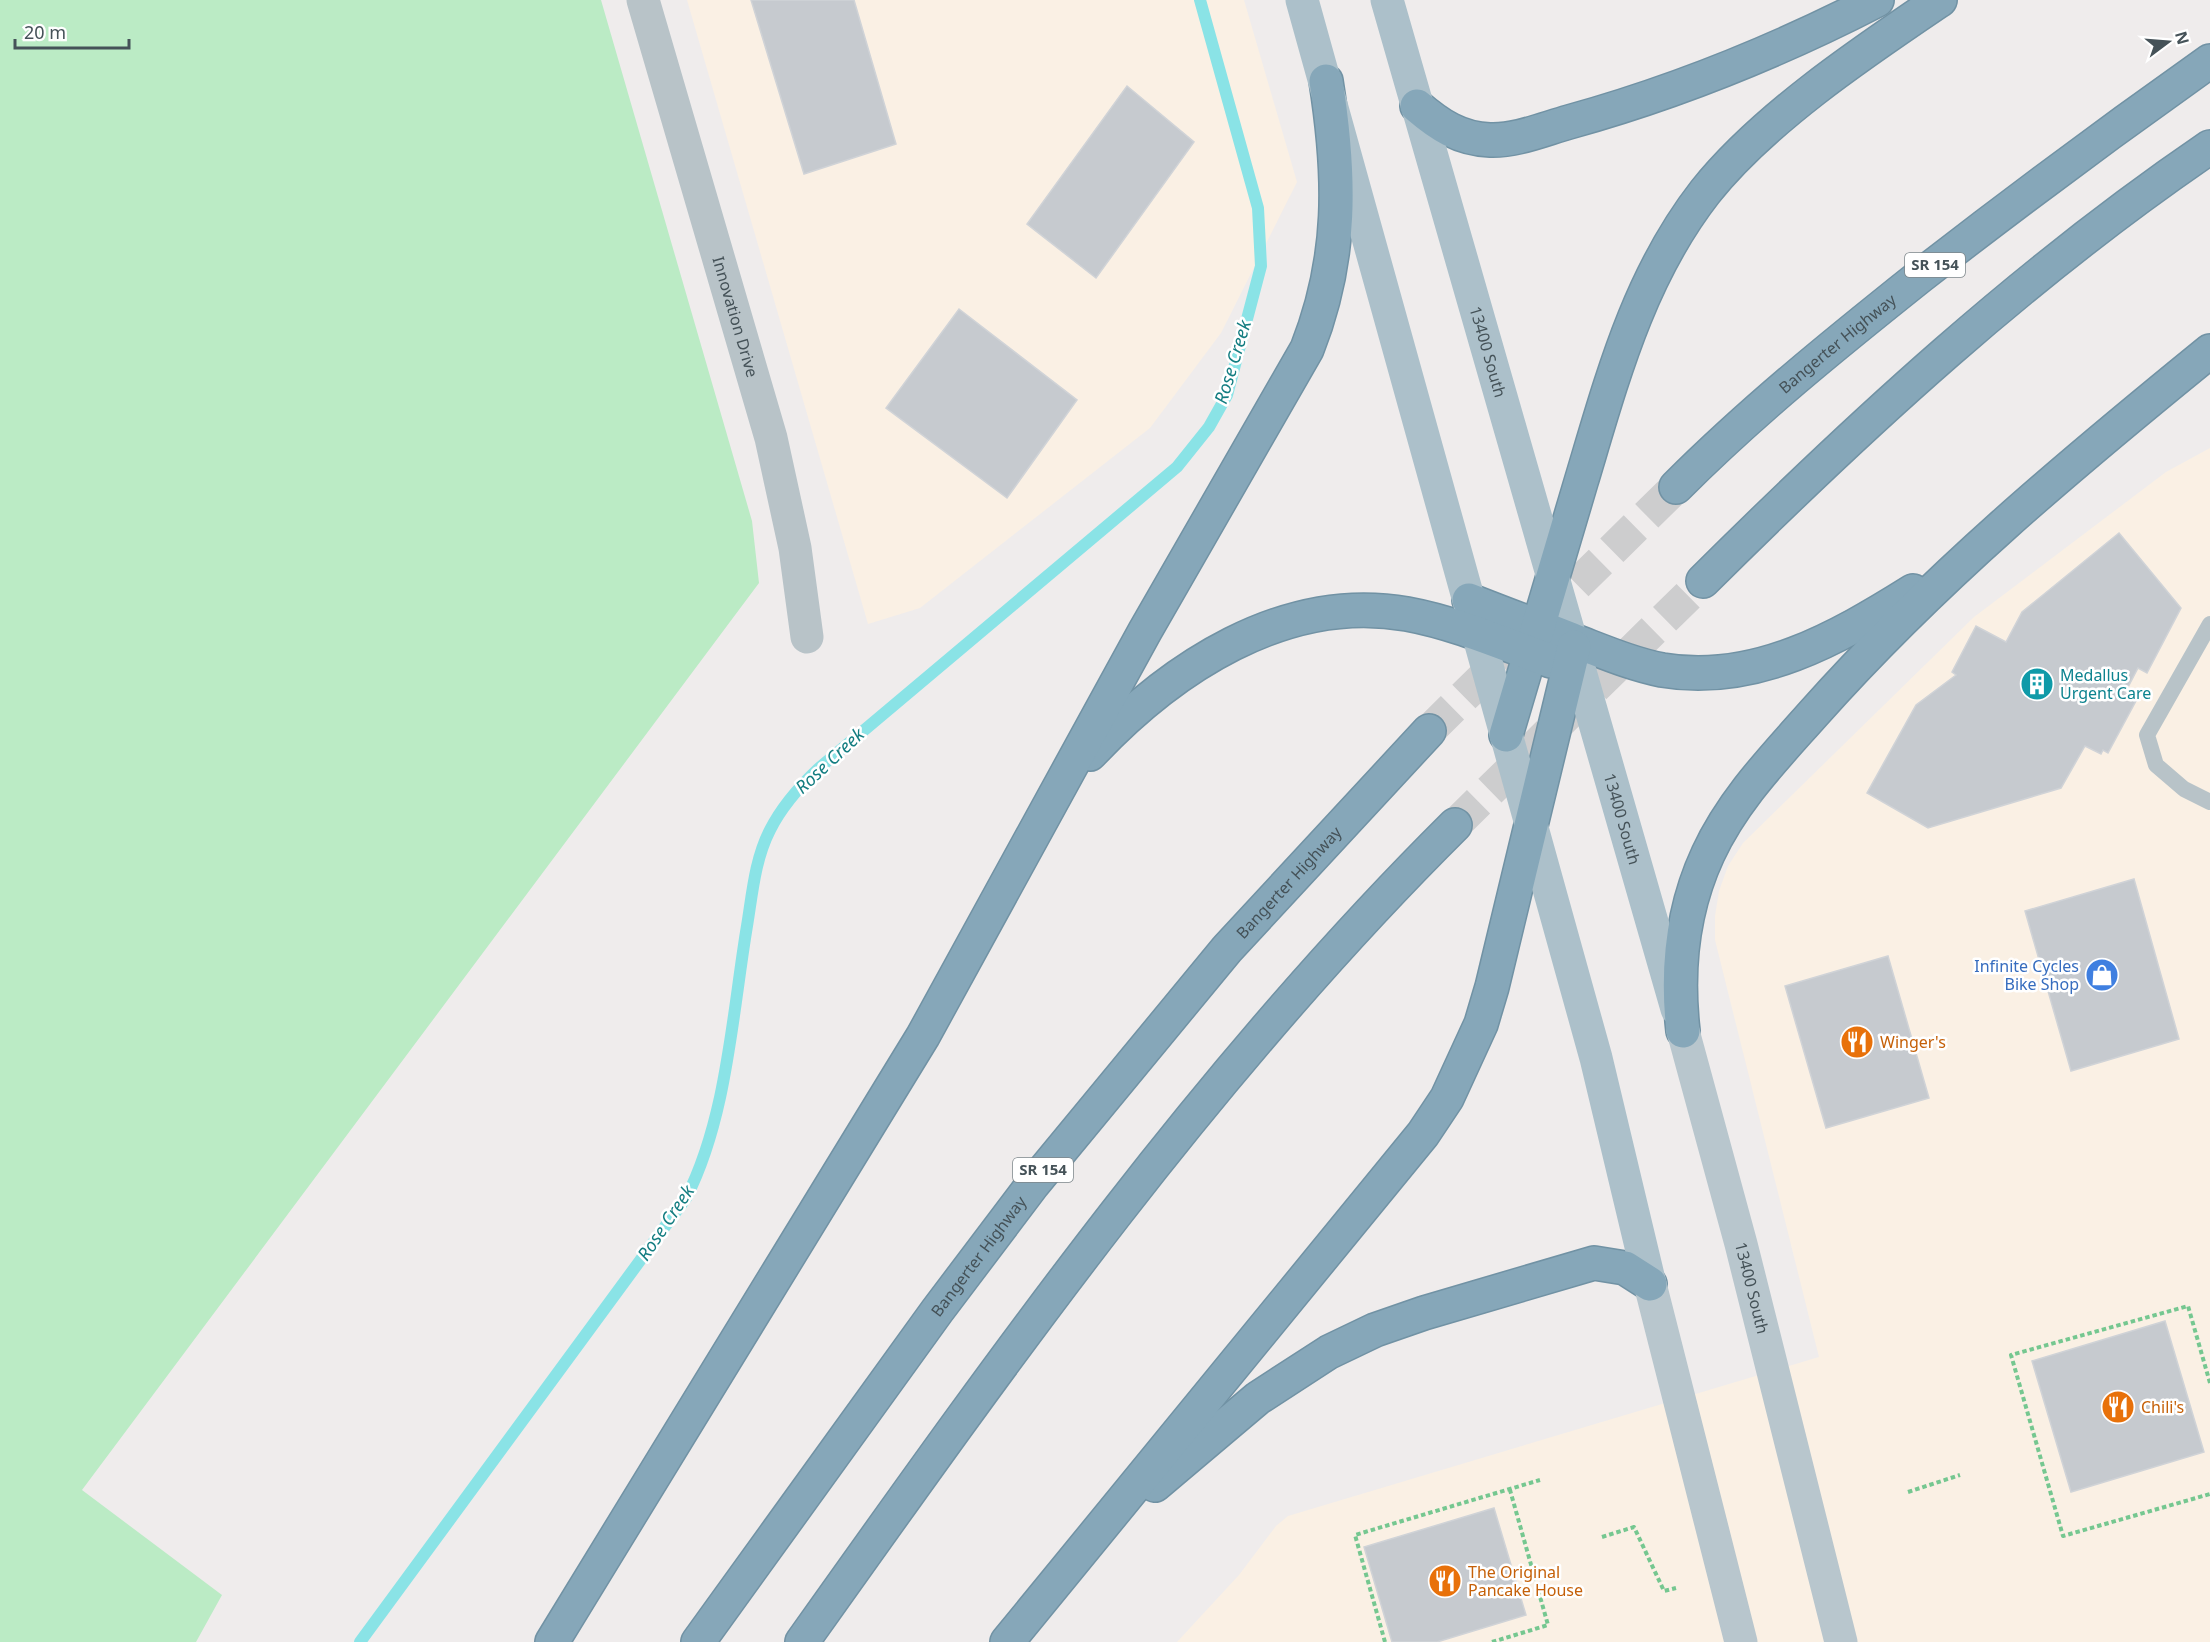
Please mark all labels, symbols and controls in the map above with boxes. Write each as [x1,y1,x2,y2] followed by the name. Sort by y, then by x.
[15,12,129,50] scale bar
[2138,12,2198,72] north arrow
[24,20,66,44] text: 20 m
[2170,29,2195,47] text: N
[1905,253,1965,277] road number: SR 154
[707,254,764,380] street label: Innovation Drive
[1774,288,1901,398] street label: Bangerter Highway
[1465,304,1512,400] street label: 13400 South
[1208,316,1256,406] water label: Rose Creek
[2060,664,2151,704] place label: Medallus Urgent Care
[2019,666,2055,702] building icon: Medallus Urgent Care
[790,721,870,798] water label: Rose Creek
[1599,771,1646,867] street label: 13400 South
[1231,821,1347,943] street label: Bangerter Highway
[1974,955,2079,995] place label: Infinite Cycles Bike Shop
[2084,957,2120,993] shop icon: Infinite Cycles Bike Shop
[1839,1024,1875,1060] restaurant icon: Winger's
[1880,1031,1946,1053] place label: Winger's
[1013,1158,1073,1182] road number: SR 154
[631,1179,700,1265] water label: Rose Creek
[926,1191,1032,1321] street label: Bangerter Highway
[1730,1240,1774,1336] street label: 13400 South
[2100,1389,2136,1425] restaurant icon: Chili's
[2141,1396,2184,1418] place label: Chili's
[1468,1561,1583,1601] place label: The Original Pancake House
[1427,1563,1463,1599] restaurant icon: The Original Pancake House

